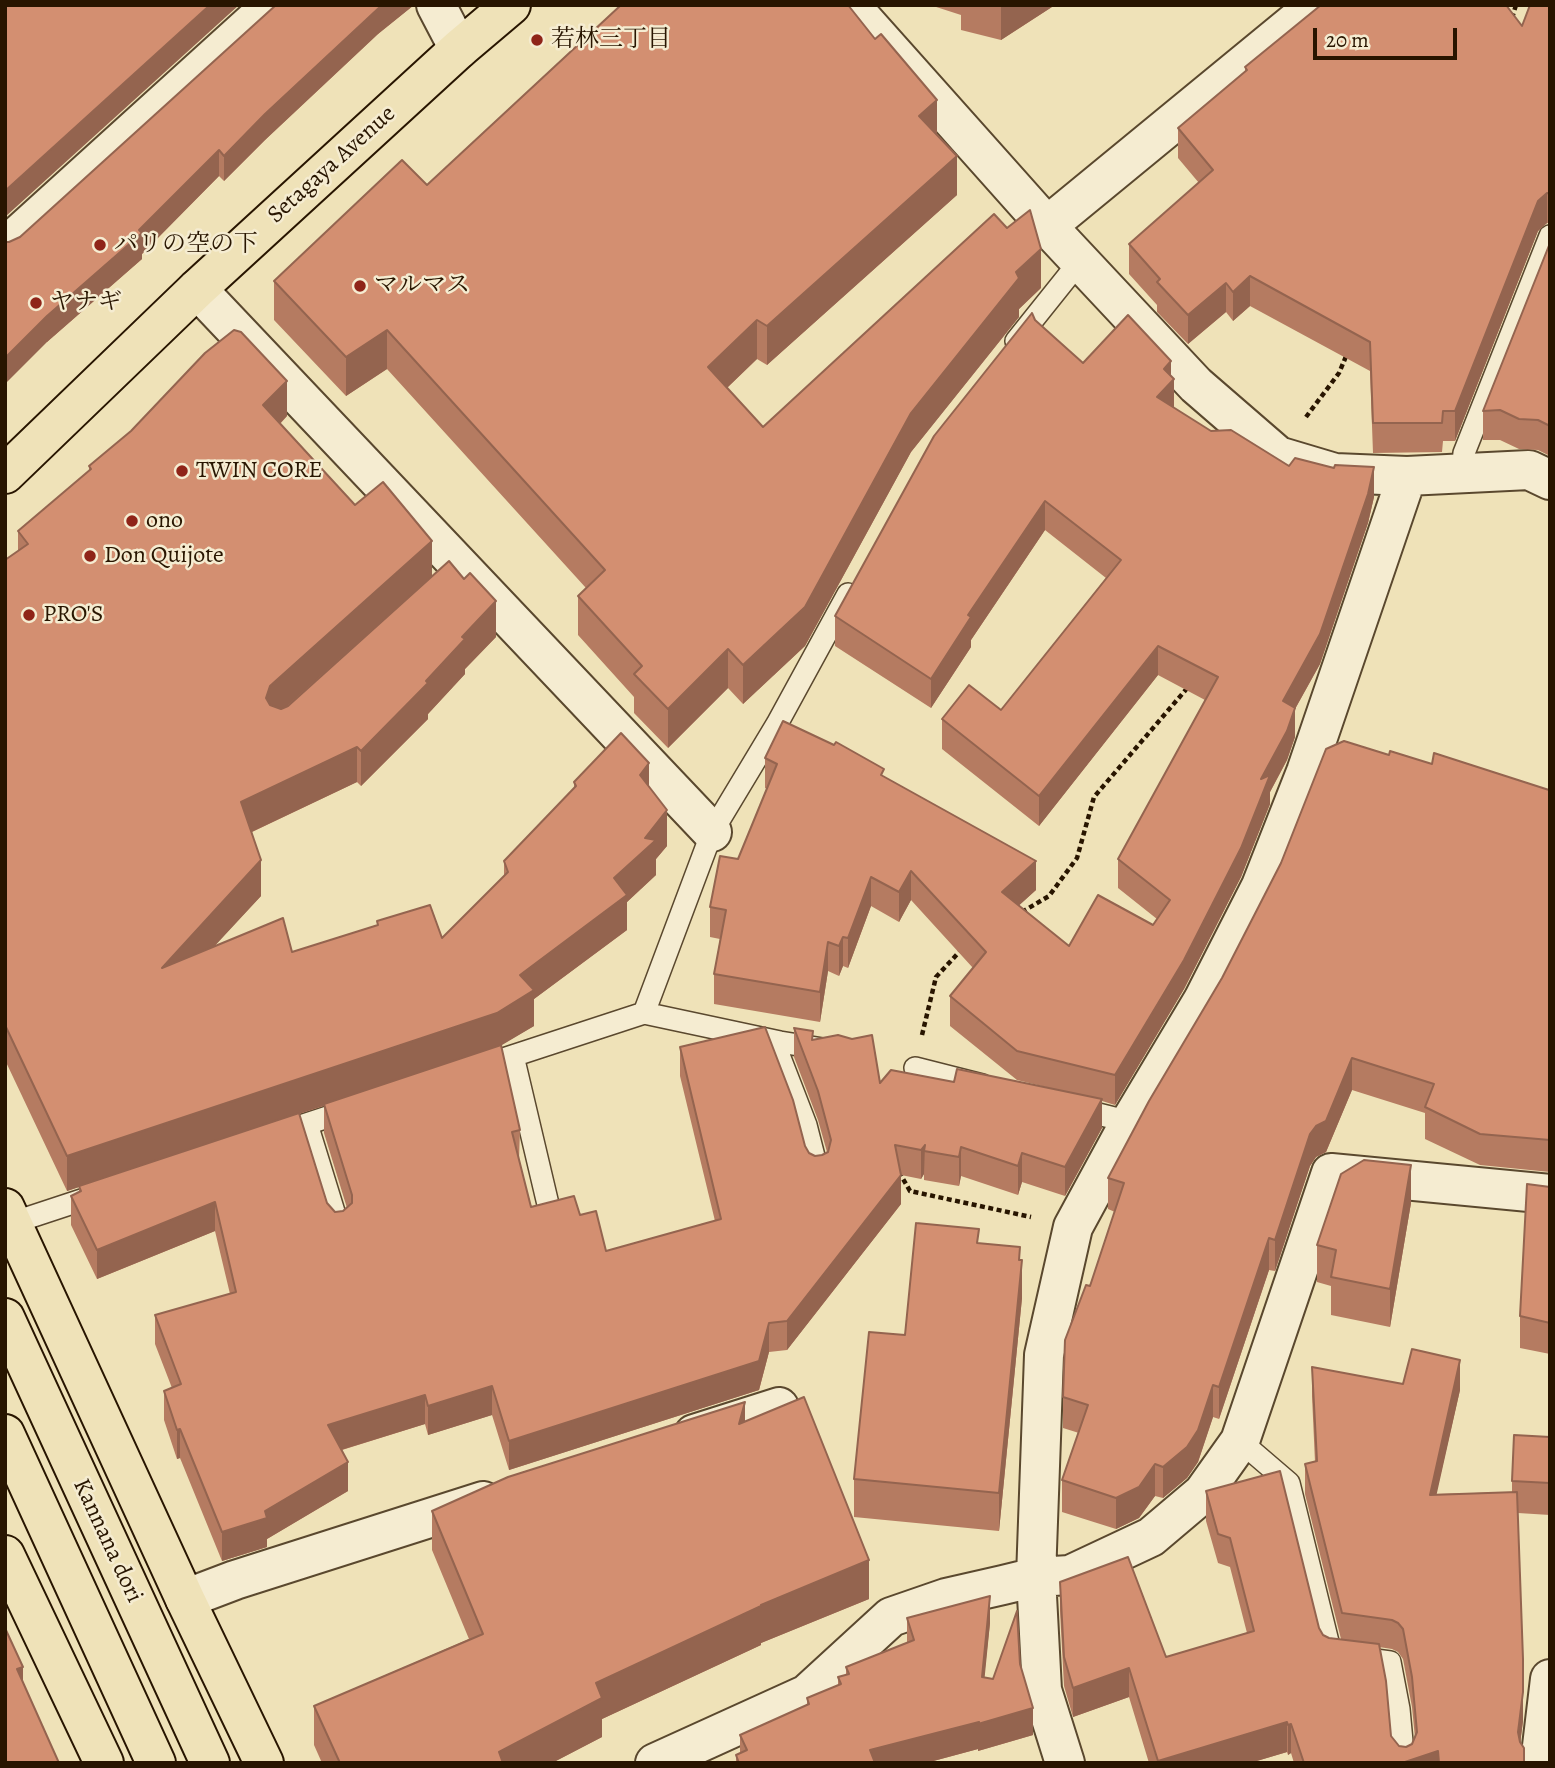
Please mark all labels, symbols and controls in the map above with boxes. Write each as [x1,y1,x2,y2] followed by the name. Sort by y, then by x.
[1317,14,1460,58] scale bar
[551,26,671,54] place label: 若林三丁目
[1326,26,1369,54] text: 20 m
[529,32,545,48] marker: 若林三丁目
[262,100,402,230] street label: Setagaya Avenue
[114,231,258,259] place label: パリの空の下
[92,237,108,253] marker: パリの空の下
[374,272,470,300] place label: マルマス
[352,278,368,294] marker: マルマス
[50,289,122,317] place label: ヤナギ
[28,295,44,311] marker: ヤナギ
[196,457,322,485] place label: TWIN CORE
[174,463,190,479] marker: TWIN CORE
[146,507,183,535] place label: ono
[124,513,140,529] marker: ono
[104,542,224,570] place label: Don Quijote
[82,548,98,564] marker: Don Quijote
[43,601,103,629] place label: PRO'S
[21,607,37,623] marker: PRO'S
[66,1474,148,1608] street label: Kannana dori

